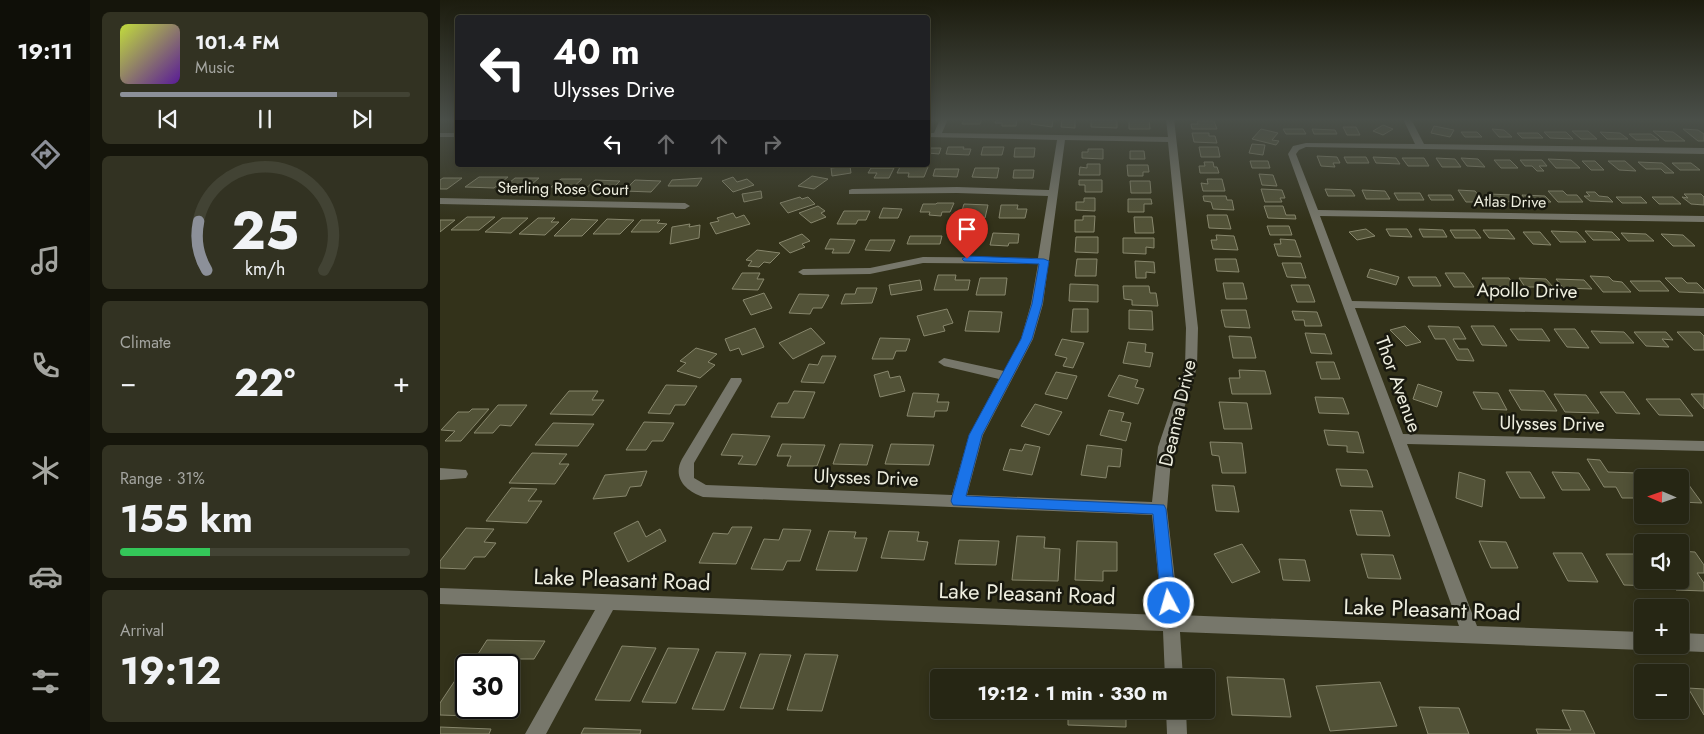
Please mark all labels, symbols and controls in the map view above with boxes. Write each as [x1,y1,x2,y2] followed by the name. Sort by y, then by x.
[553,27,640,77] text: 40 m
[195,29,279,56] text: 101.4 FM
[17,35,73,67] text: 19:11
[470,35,535,100] icon: left
[195,56,235,79] text: Music
[553,73,675,105] text: Ulysses Drive
[154,105,182,133] icon: previous
[251,105,279,133] icon: pause
[348,105,376,133] icon: next
[599,130,627,158] icon: left
[652,130,680,158] icon: ahead
[705,130,733,158] icon: ahead
[758,130,786,158] icon: right
[28,137,63,172] icon: directions
[497,176,629,201] street label: Sterling Rose Court
[1473,189,1546,214] street label: Atlas Drive
[231,193,299,269] text: 25
[946,208,988,259] pin
[953,215,981,243] icon: arrive
[28,243,63,278] icon: music
[245,256,285,282] text: km/h
[1476,276,1578,305] street label: Apollo Drive
[120,331,171,354] text: Climate
[1369,332,1428,436] street label: Thor Avenue
[28,348,63,383] icon: phone
[234,355,295,410] text: 22°
[1152,357,1203,469] street label: Deanna Drive
[120,362,137,403] text: −
[393,362,410,403] text: +
[1499,409,1605,438] street label: Ulysses Drive
[28,453,63,488] icon: climate
[813,462,919,493] street label: Ulysses Drive
[120,467,205,490] text: Range · 31%
[1634,469,1689,524] north arrow
[1634,469,1689,719] map controls
[120,491,253,546] text: 155 km
[1634,534,1689,589] button: sound
[28,559,63,594] icon: car
[533,560,711,598] street label: Lake Pleasant Road
[938,574,1116,612] street label: Lake Pleasant Road
[1142,576,1194,628] position arrow
[1343,590,1521,628] street label: Lake Pleasant Road
[1634,599,1689,654] button: +
[120,619,164,642] text: Arrival
[120,643,221,698] text: 19:12
[455,654,520,719] speed limit sign: 30
[28,664,63,699] icon: filters
[1634,664,1689,719] button: −
[977,680,1168,707] text: 19:12 · 1 min · 330 m

